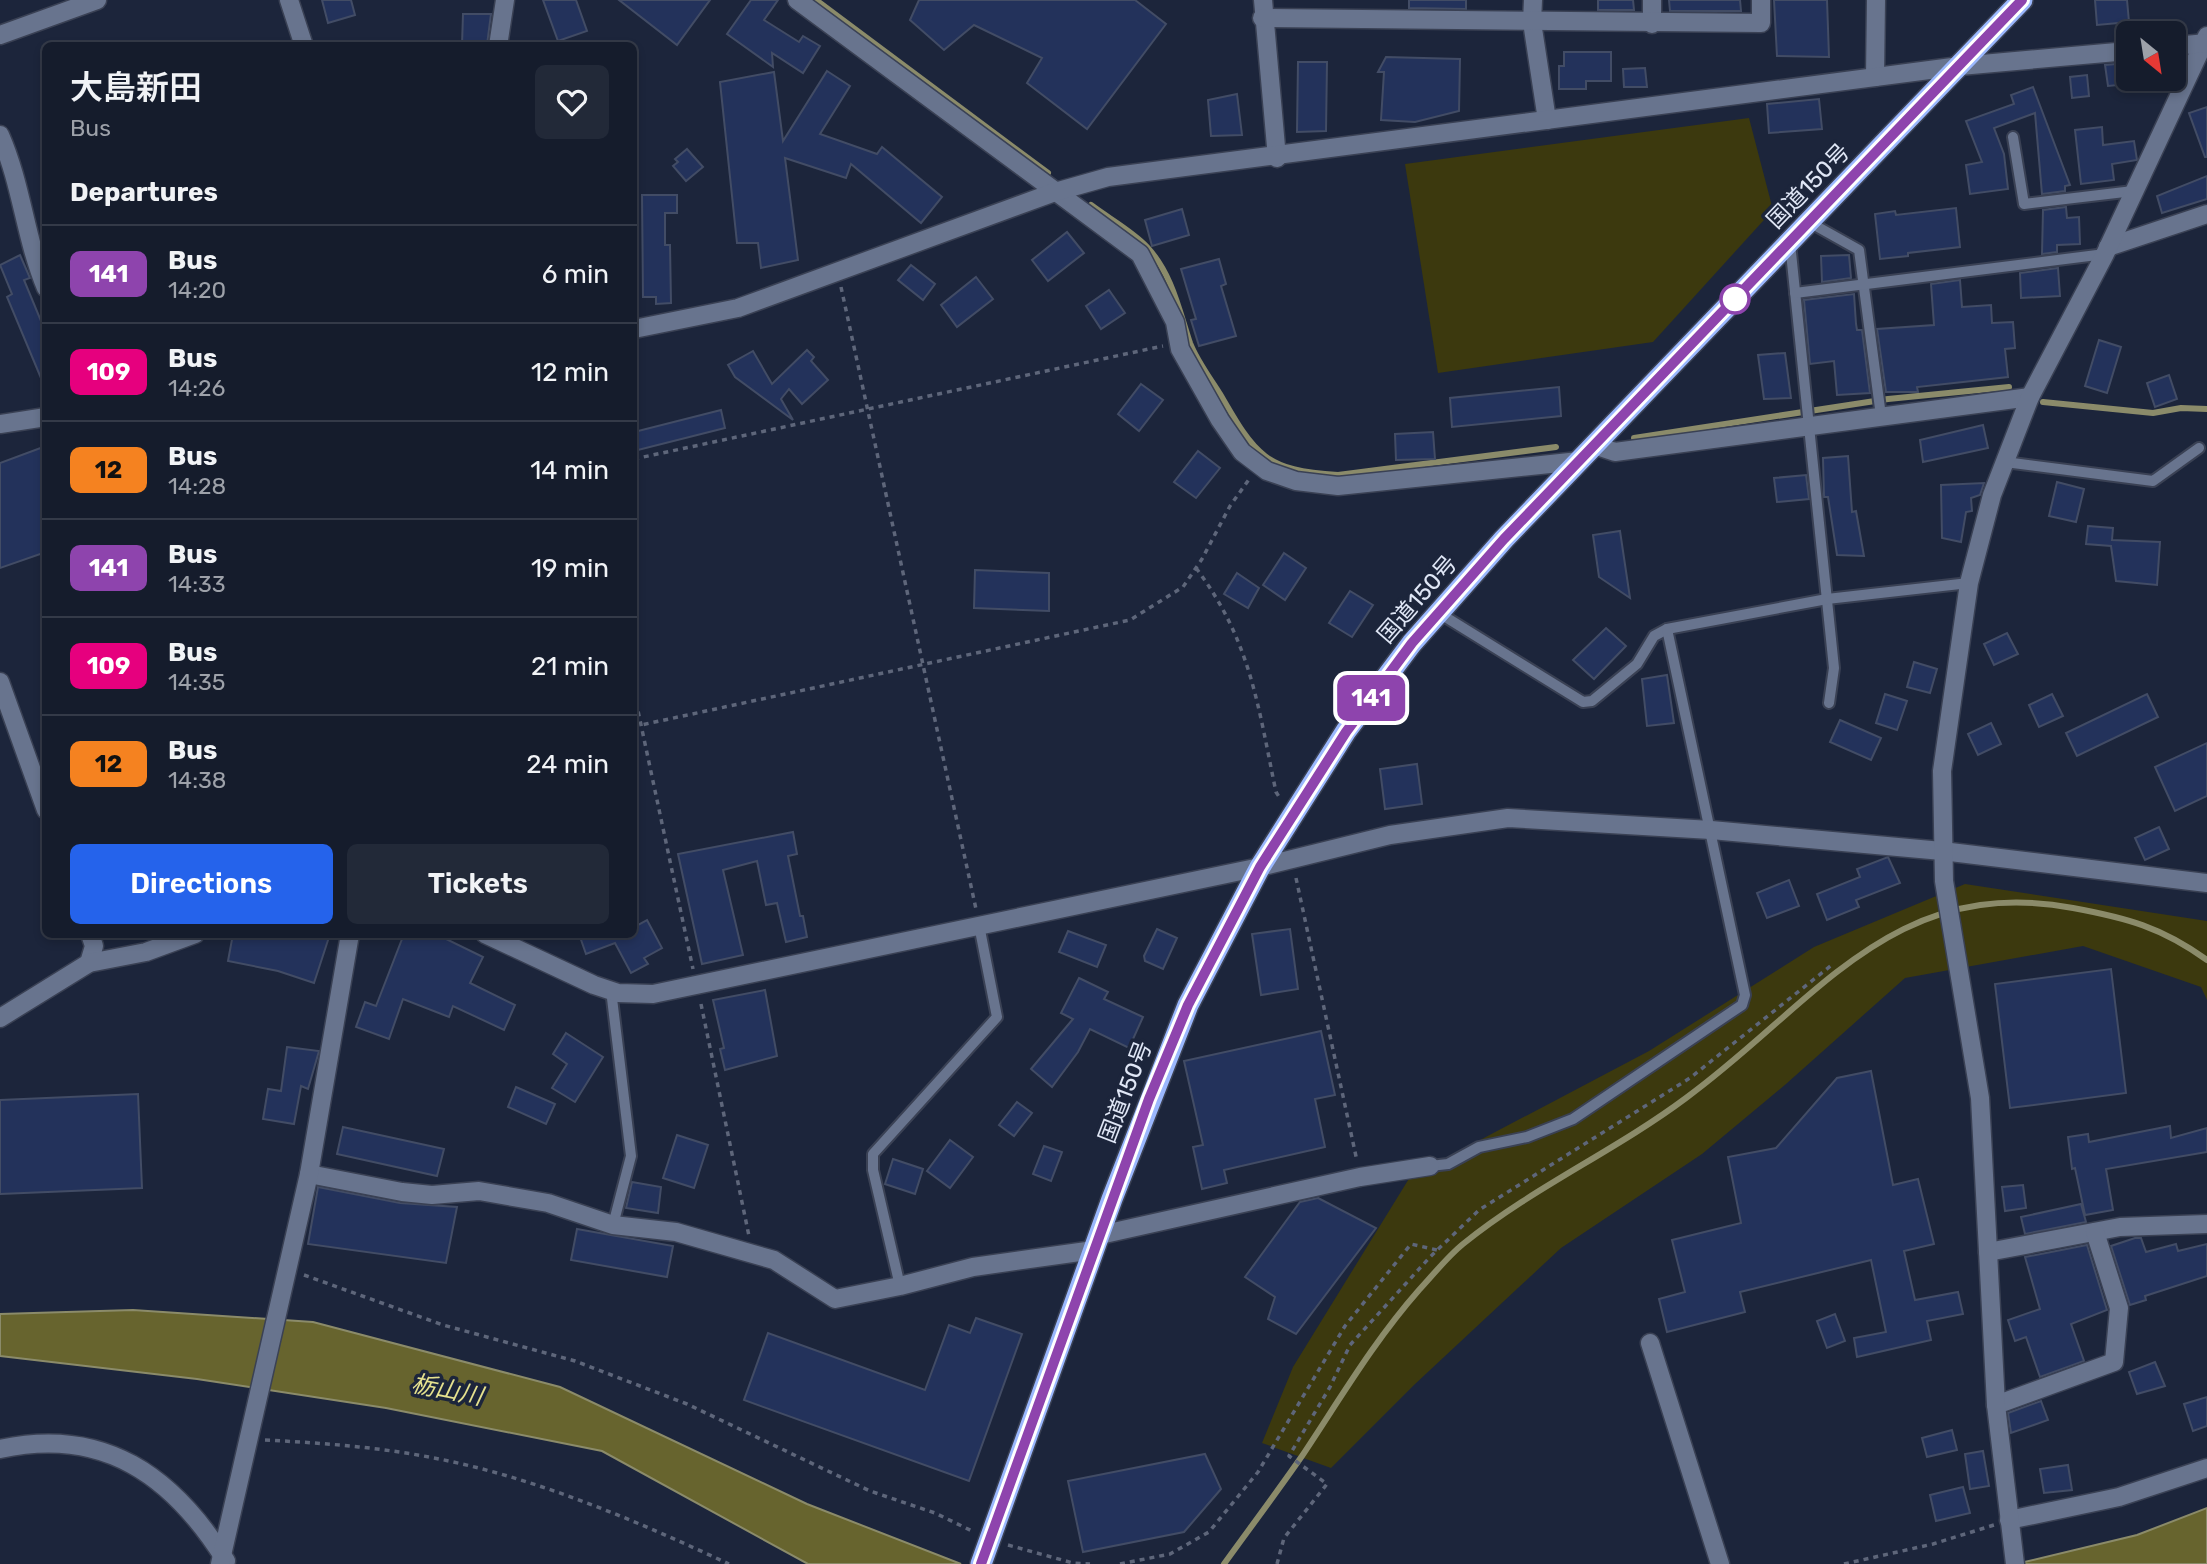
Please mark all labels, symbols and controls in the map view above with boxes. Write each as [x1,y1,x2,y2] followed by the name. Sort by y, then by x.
[2116,21,2186,91] north arrow
[2116,21,2186,91] map controls
[535,65,609,139] button: heart
[70,68,202,107] text: 大島新田
[70,114,111,142] text: Bus
[1761,138,1855,234] street label: 国道150号
[70,177,218,208] text: Departures
[168,245,217,276] text: Bus
[542,259,609,290] text: 6 min
[89,260,128,288] text: 141
[168,276,226,304] text: 14:20
[1720,284,1750,314] unlabelled marker
[168,343,217,374] text: Bus
[531,357,609,388] text: 12 min
[87,358,130,386] text: 109
[168,374,225,402] text: 14:26
[168,441,217,472] text: Bus
[530,455,609,486] text: 14 min
[95,456,122,484] text: 12
[168,472,226,500] text: 14:28
[168,539,217,570] text: Bus
[1371,549,1463,649] street label: 国道150号
[531,553,609,584] text: 19 min
[89,554,128,582] text: 141
[168,570,226,598] text: 14:33
[168,637,217,668] text: Bus
[531,651,609,682] text: 21 min
[87,652,130,680] text: 109
[168,668,226,696] text: 14:35
[1331,675,1411,721] line badge: 141
[1351,684,1391,712] text: 141
[168,735,217,766] text: Bus
[526,749,609,780] text: 24 min
[95,750,122,778] text: 12
[168,766,226,794] text: 14:38
[70,844,333,924] button: Directions
[347,844,609,924] button: Tickets
[1093,1037,1157,1147] street label: 国道150号
[409,1369,488,1411] water label: 栃山川

